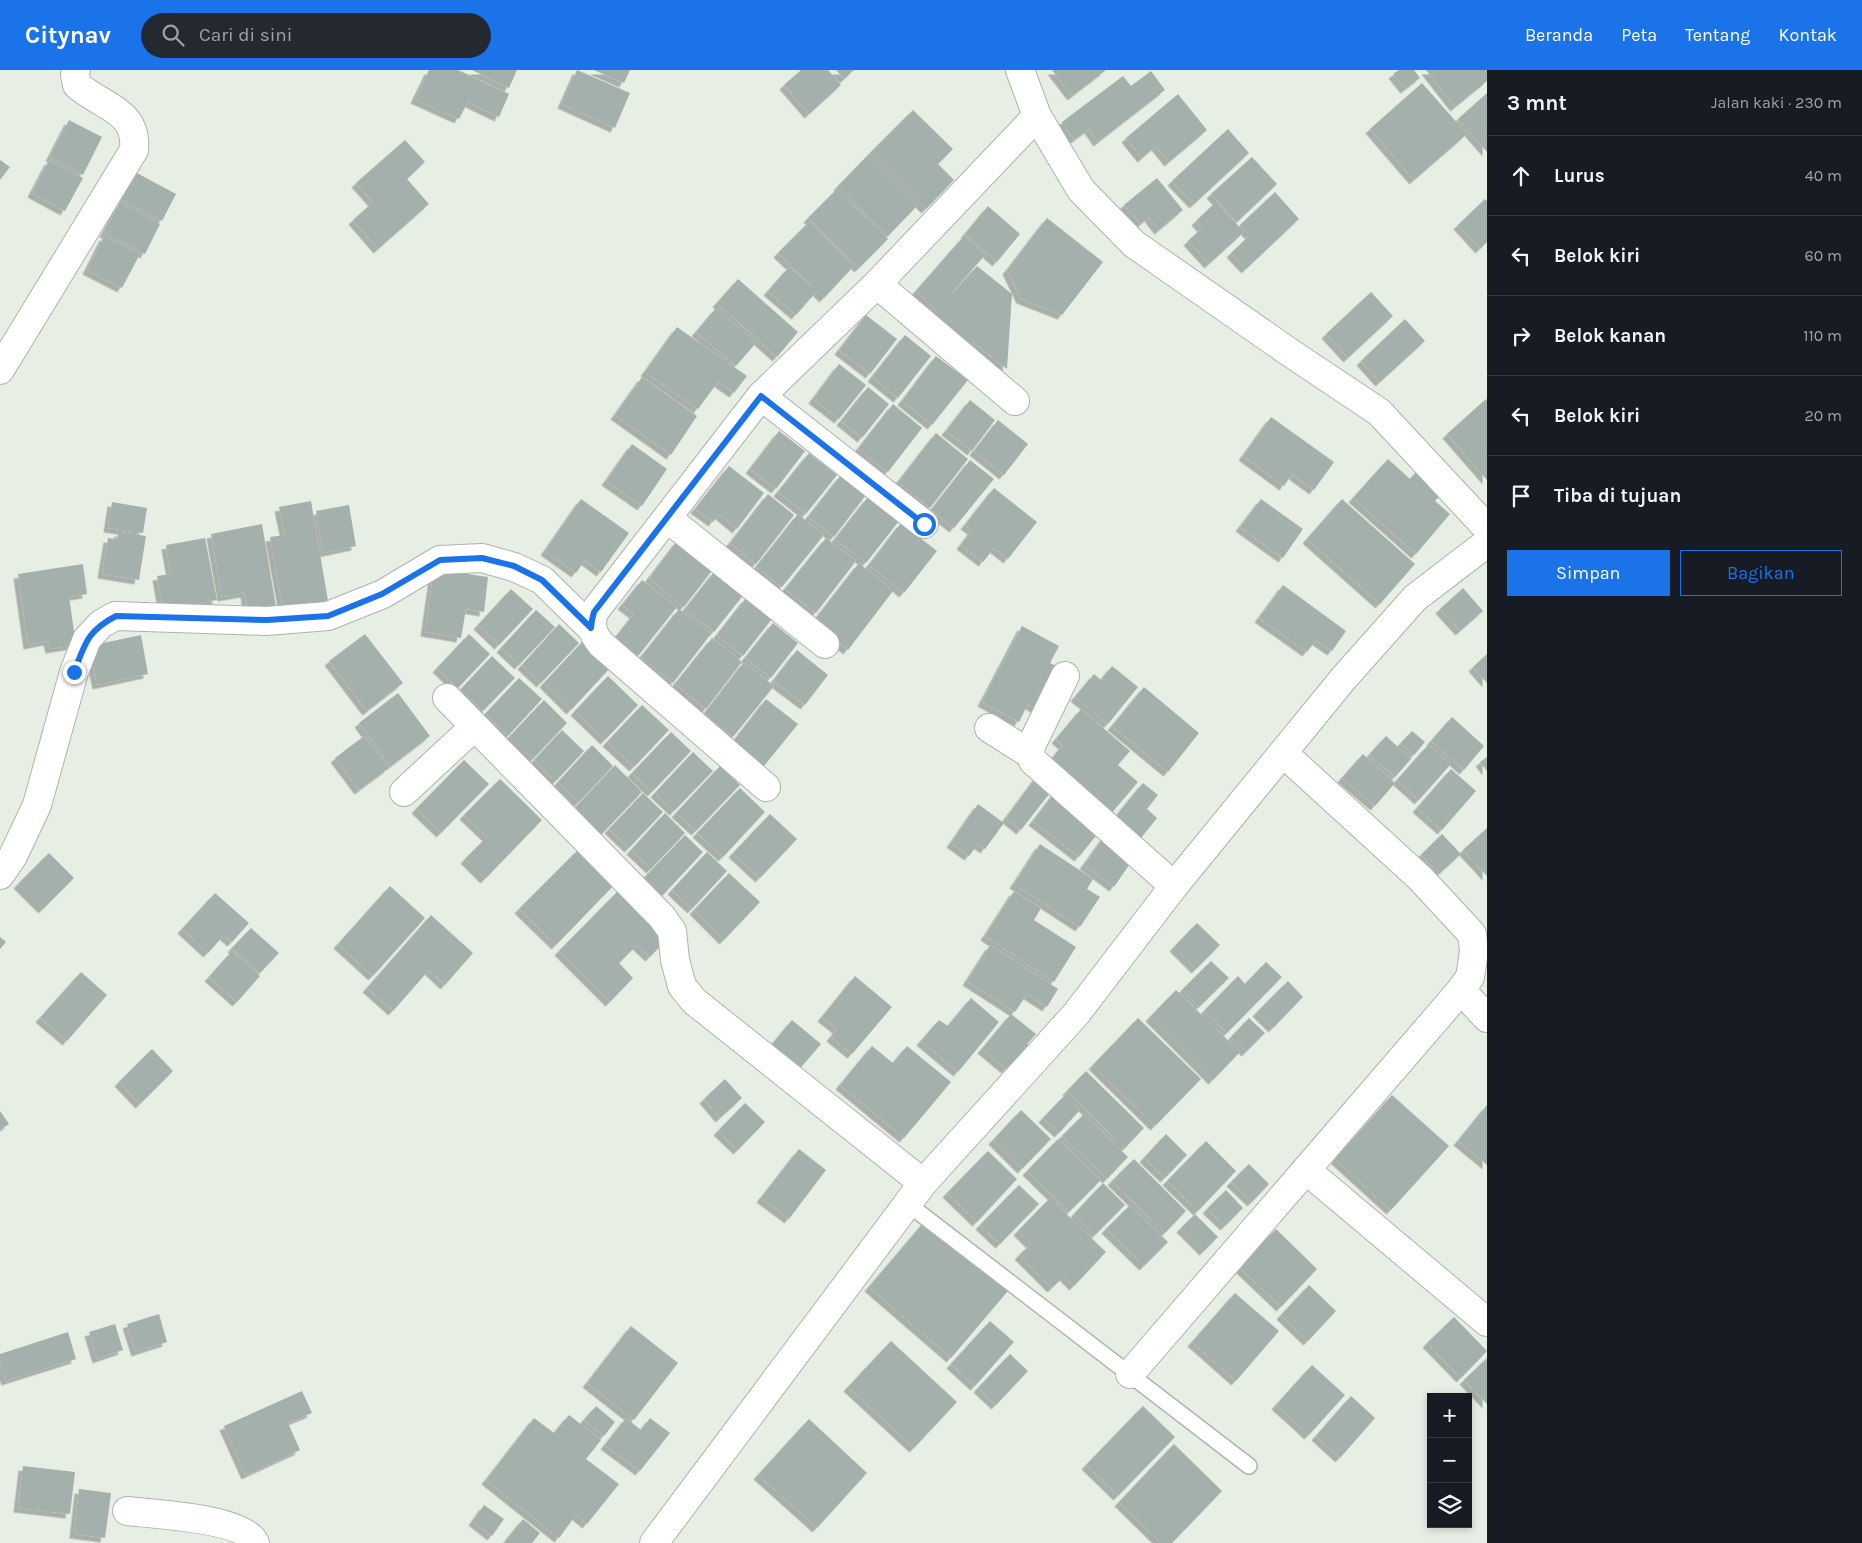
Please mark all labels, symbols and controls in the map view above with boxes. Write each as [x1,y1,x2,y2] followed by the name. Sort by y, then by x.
[141,13,491,58] search box
[25,21,111,49] text: Citynav
[159,21,187,49] icon: search
[199,24,292,46] text: Cari di sini
[1525,24,1593,46] text: Beranda
[1621,24,1657,46] text: Peta
[1685,24,1751,46] text: Tentang
[1779,24,1837,46] text: Kontak
[1507,91,1567,115] text: 3 mnt
[1711,93,1842,112] text: Jalan kaki · 230 m
[1507,162,1535,190] icon: ahead
[1554,165,1605,187] text: Lurus
[1805,166,1842,185] text: 40 m
[1507,242,1535,270] icon: left
[1554,245,1640,267] text: Belok kiri
[1805,246,1842,265] text: 60 m
[1507,322,1535,350] icon: right
[1554,325,1666,347] text: Belok kanan
[1803,326,1842,345] text: 110 m
[1507,402,1535,430] icon: left
[1554,405,1640,427] text: Belok kiri
[1804,406,1842,425] text: 20 m
[1507,482,1535,510] icon: arrive
[1554,485,1681,507] text: Tiba di tujuan
[913,513,936,536] route start
[1507,550,1670,596] button: Simpan
[1680,550,1842,596] button: Bagikan
[63,661,86,684] route end
[1427,1393,1472,1528] map controls
[1427,1393,1472,1438] button: +
[1427,1438,1472,1483] button: −
[1427,1483,1472,1528] button: layers

